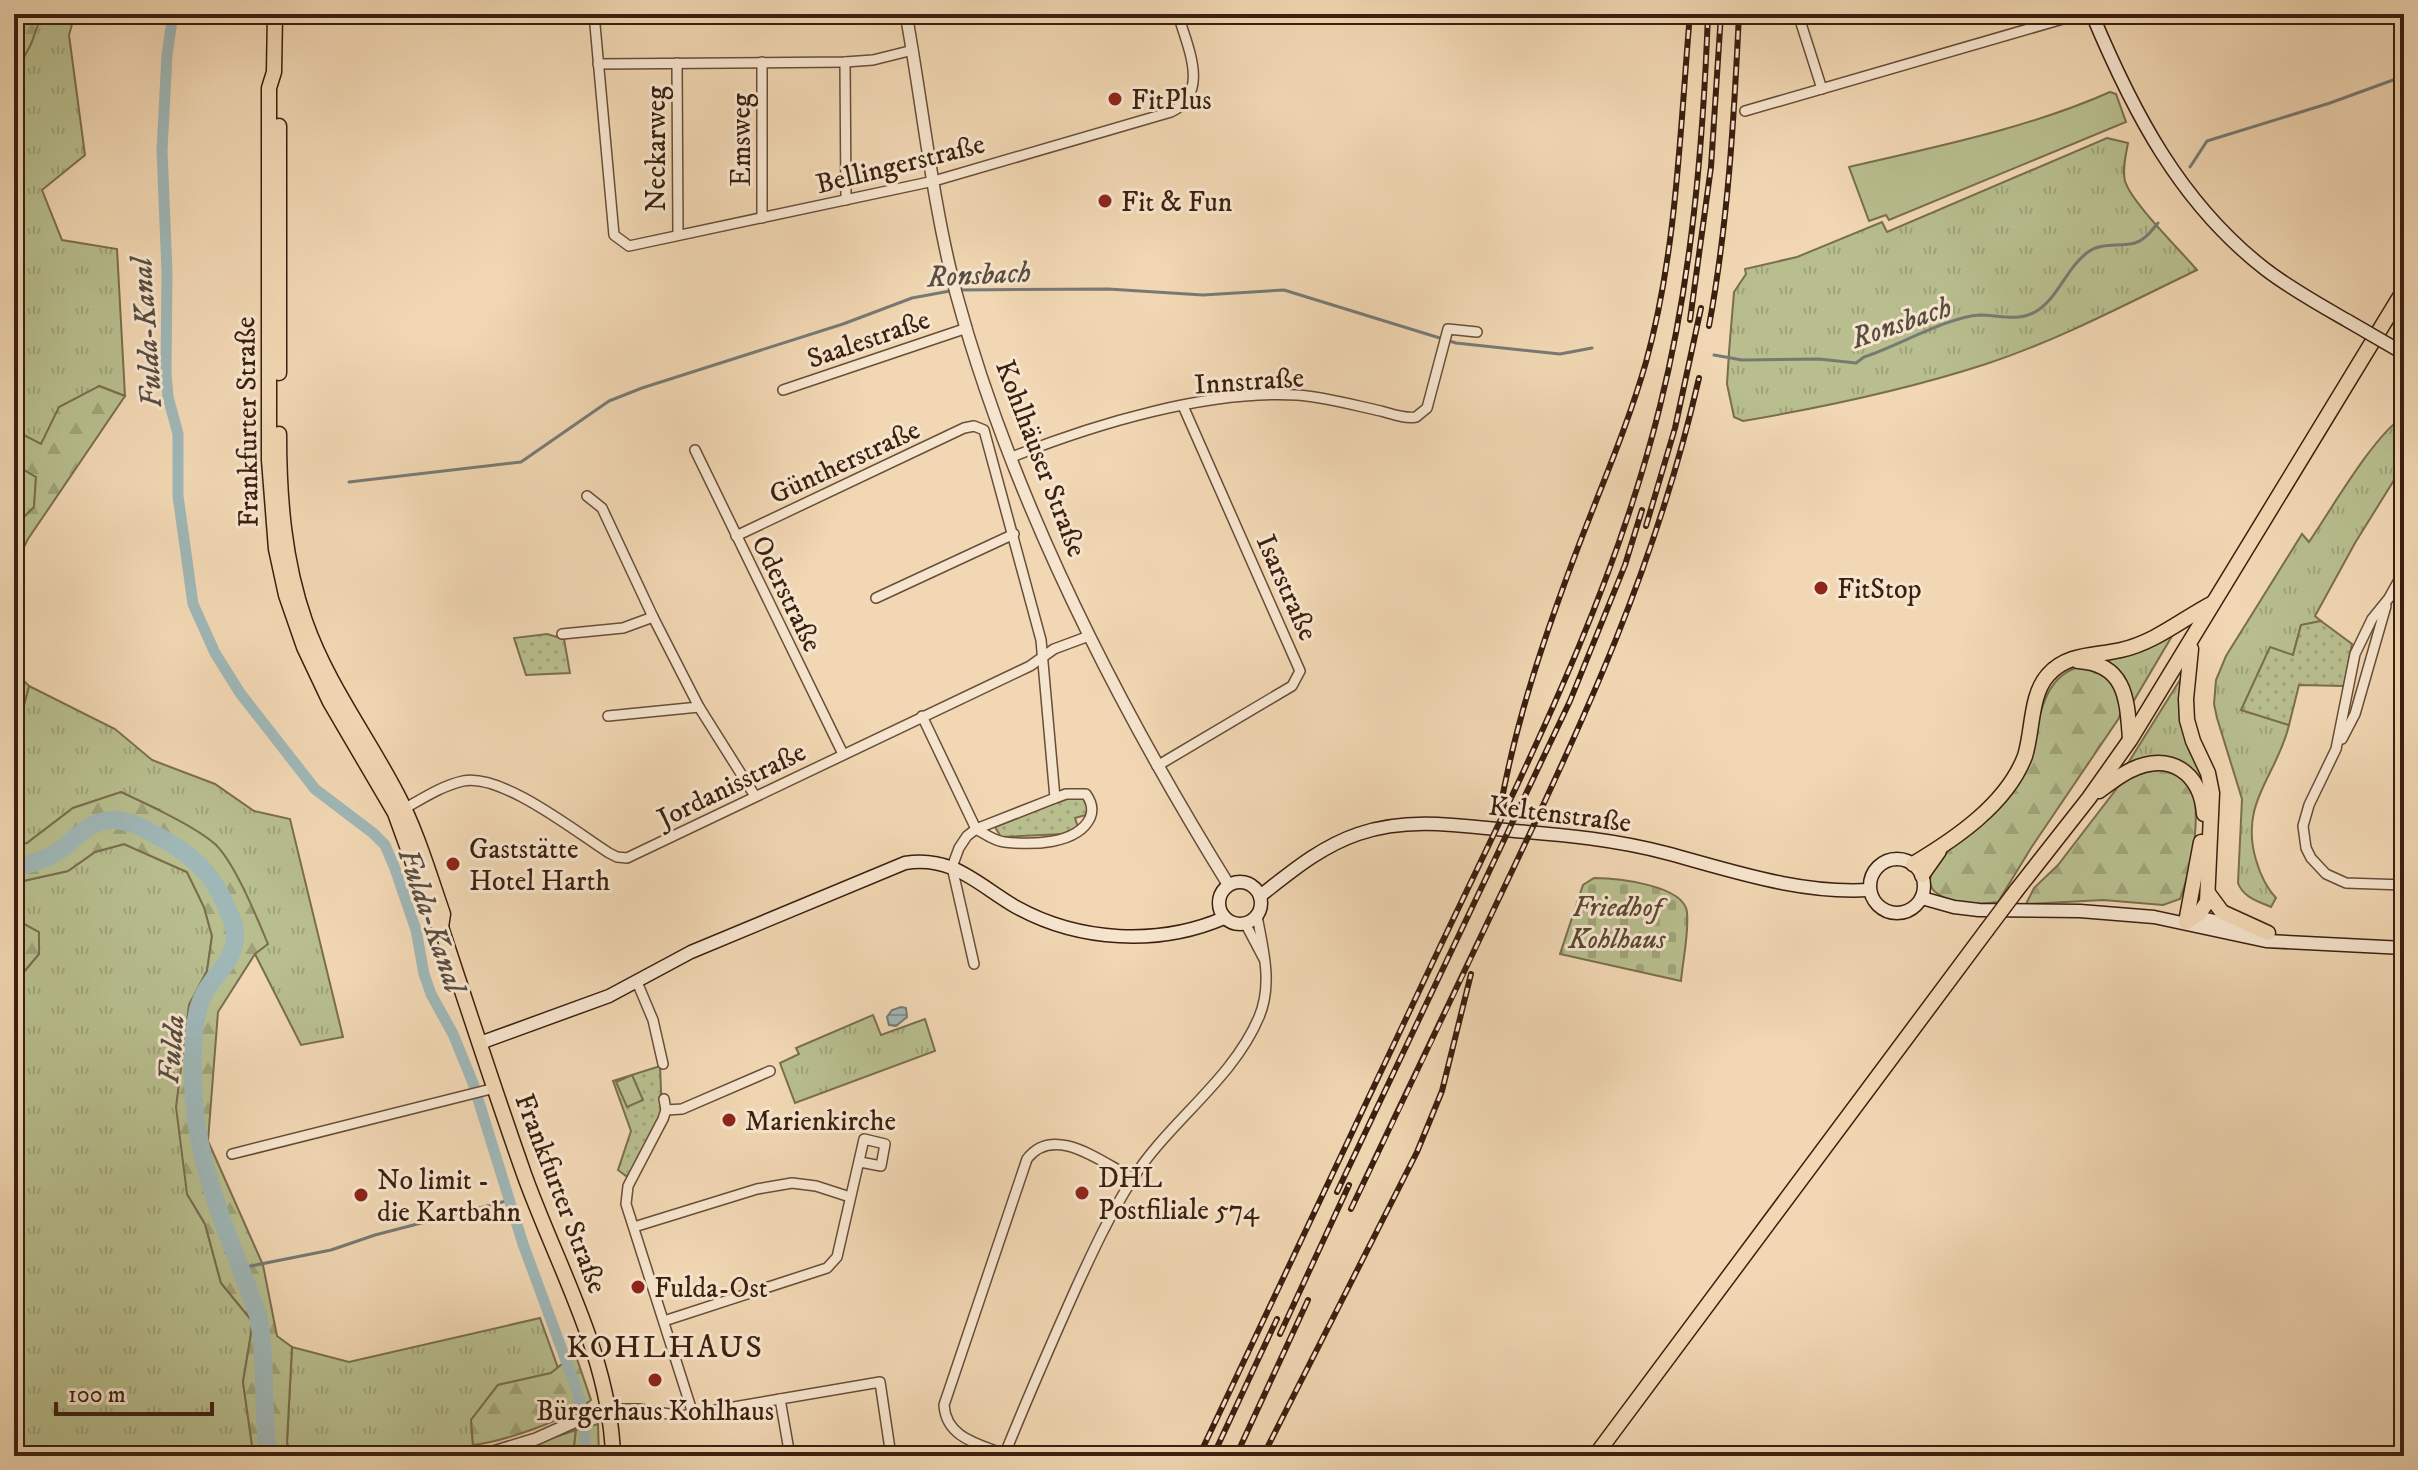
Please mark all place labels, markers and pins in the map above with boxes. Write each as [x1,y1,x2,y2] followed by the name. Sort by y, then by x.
[1131,83,1212,118] place label: FitPlus
[1106,90,1124,108] marker: FitPlus
[1121,185,1233,220] place label: Fit & Fun
[1096,192,1114,210] marker: Fit & Fun
[1837,572,1922,607] place label: FitStop
[1812,579,1830,597] marker: FitStop
[469,832,610,899] place label: Gaststätte Hotel Harth
[444,855,462,873] marker: Gaststätte Hotel Harth
[745,1104,896,1139] place label: Marienkirche
[720,1111,738,1129] marker: Marienkirche
[1098,1161,1260,1228] place label: DHL Postfiliale 574
[377,1163,521,1230] place label: No limit - die Kartbahn
[1073,1184,1091,1202] marker: DHL Postfiliale 574
[352,1186,370,1204] marker: No limit - die Kartbahn
[654,1271,768,1306] place label: Fulda-Ost
[629,1278,647,1296] marker: Fulda-Ost
[646,1371,664,1389] marker: Bürgerhaus Kohlhaus
[536,1394,774,1429] place label: Bürgerhaus Kohlhaus

